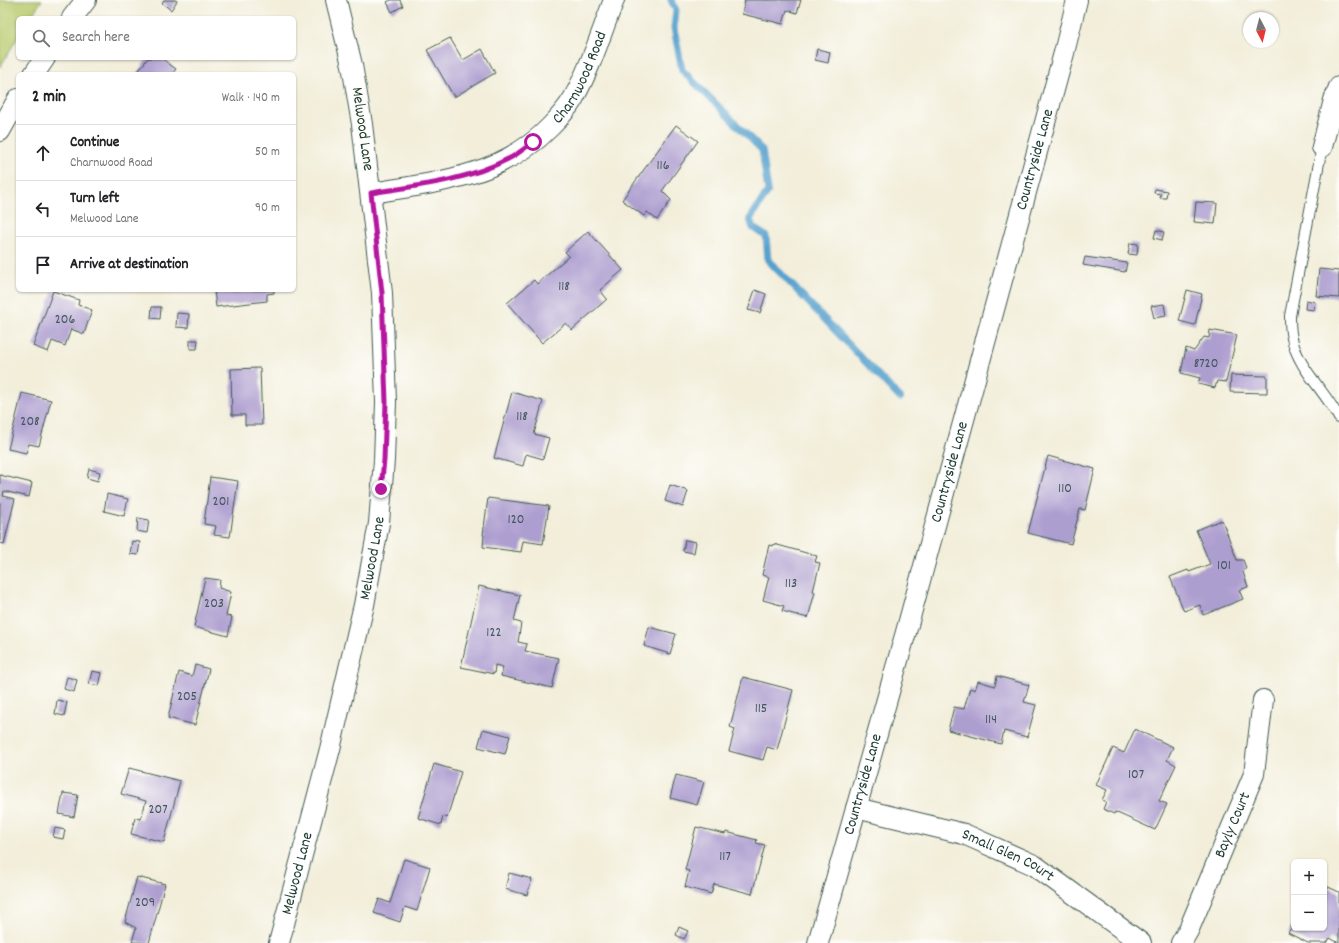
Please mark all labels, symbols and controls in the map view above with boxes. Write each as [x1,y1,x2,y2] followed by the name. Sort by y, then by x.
[1243,12,1279,48] north arrow
[16,16,296,60] search box
[30,27,52,49] icon: search
[62,27,130,49] text: Search here
[547,28,613,129] street label: Charnwood Road
[32,86,66,110] text: 2 min
[345,86,379,172] street label: Melwood Lane
[222,89,280,108] text: Walk · 140 m
[1010,106,1060,213] street label: Countryside Lane
[70,132,119,154] text: Continue
[524,133,542,151] route start
[32,142,54,164] icon: ahead
[255,143,280,162] text: 50 m
[70,154,153,173] text: Charnwood Road
[657,156,670,176] house number: 116
[70,188,119,210] text: Turn left
[32,198,54,220] icon: left
[255,199,280,218] text: 90 m
[70,210,139,229] text: Melwood Lane
[32,254,54,276] icon: arrive
[70,254,188,276] text: Arrive at destination
[558,277,570,297] house number: 118
[55,310,75,330] house number: 206
[1194,354,1218,374] house number: 8720
[516,407,528,427] house number: 118
[20,412,40,432] house number: 208
[925,419,974,525] street label: Countryside Lane
[1058,479,1072,499] house number: 110
[372,480,390,498] route end
[213,492,229,512] house number: 201
[508,510,524,530] house number: 120
[354,516,391,602] street label: Melwood Lane
[1217,556,1231,576] house number: 101
[785,574,797,594] house number: 113
[204,594,224,614] house number: 203
[486,623,502,643] house number: 122
[177,687,197,707] house number: 205
[755,699,767,719] house number: 115
[985,710,997,730] house number: 114
[838,731,888,837] street label: Countryside Lane
[1128,765,1144,785] house number: 107
[1209,788,1257,861] street label: Bayly Court
[148,800,168,820] house number: 207
[958,823,1059,888] street label: Small Glen Court
[275,830,319,917] street label: Melwood Lane
[719,847,731,867] house number: 117
[1291,859,1327,931] map controls
[1291,859,1327,895] button: +
[135,893,155,913] house number: 209
[1291,895,1327,931] button: −

